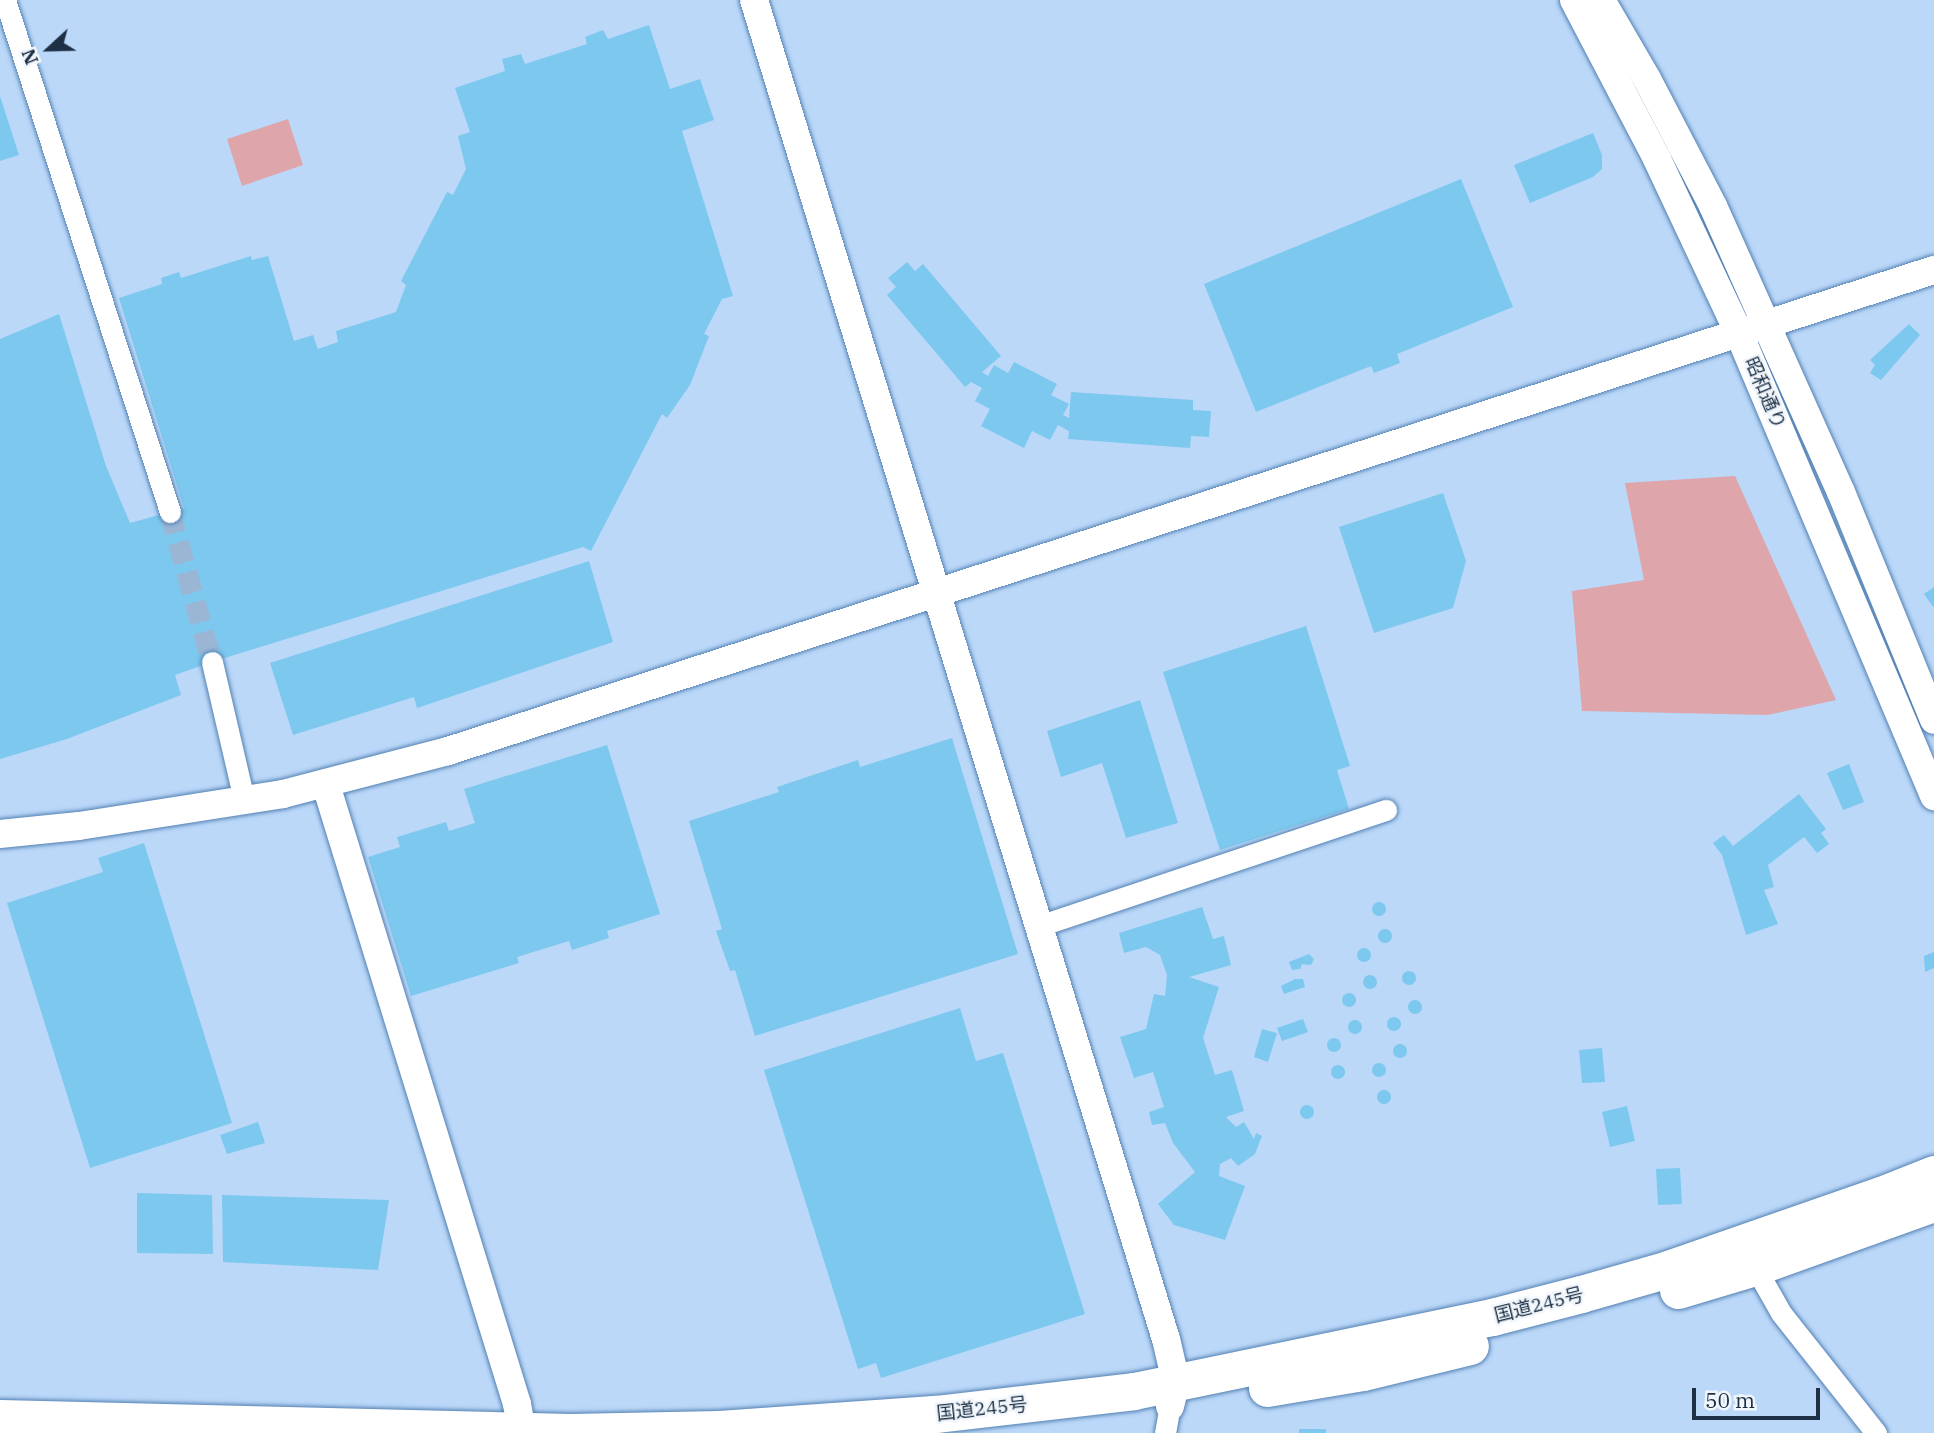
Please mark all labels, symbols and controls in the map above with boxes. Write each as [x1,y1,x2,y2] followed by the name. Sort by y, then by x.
[14,14,84,84] north arrow
[16,45,43,68] text: N
[1740,354,1790,432] street label: 昭和通り
[1492,1283,1586,1327] street label: 国道245号
[1696,1374,1824,1418] scale bar
[1705,1386,1755,1414] text: 50 m
[935,1393,1029,1425] street label: 国道245号

